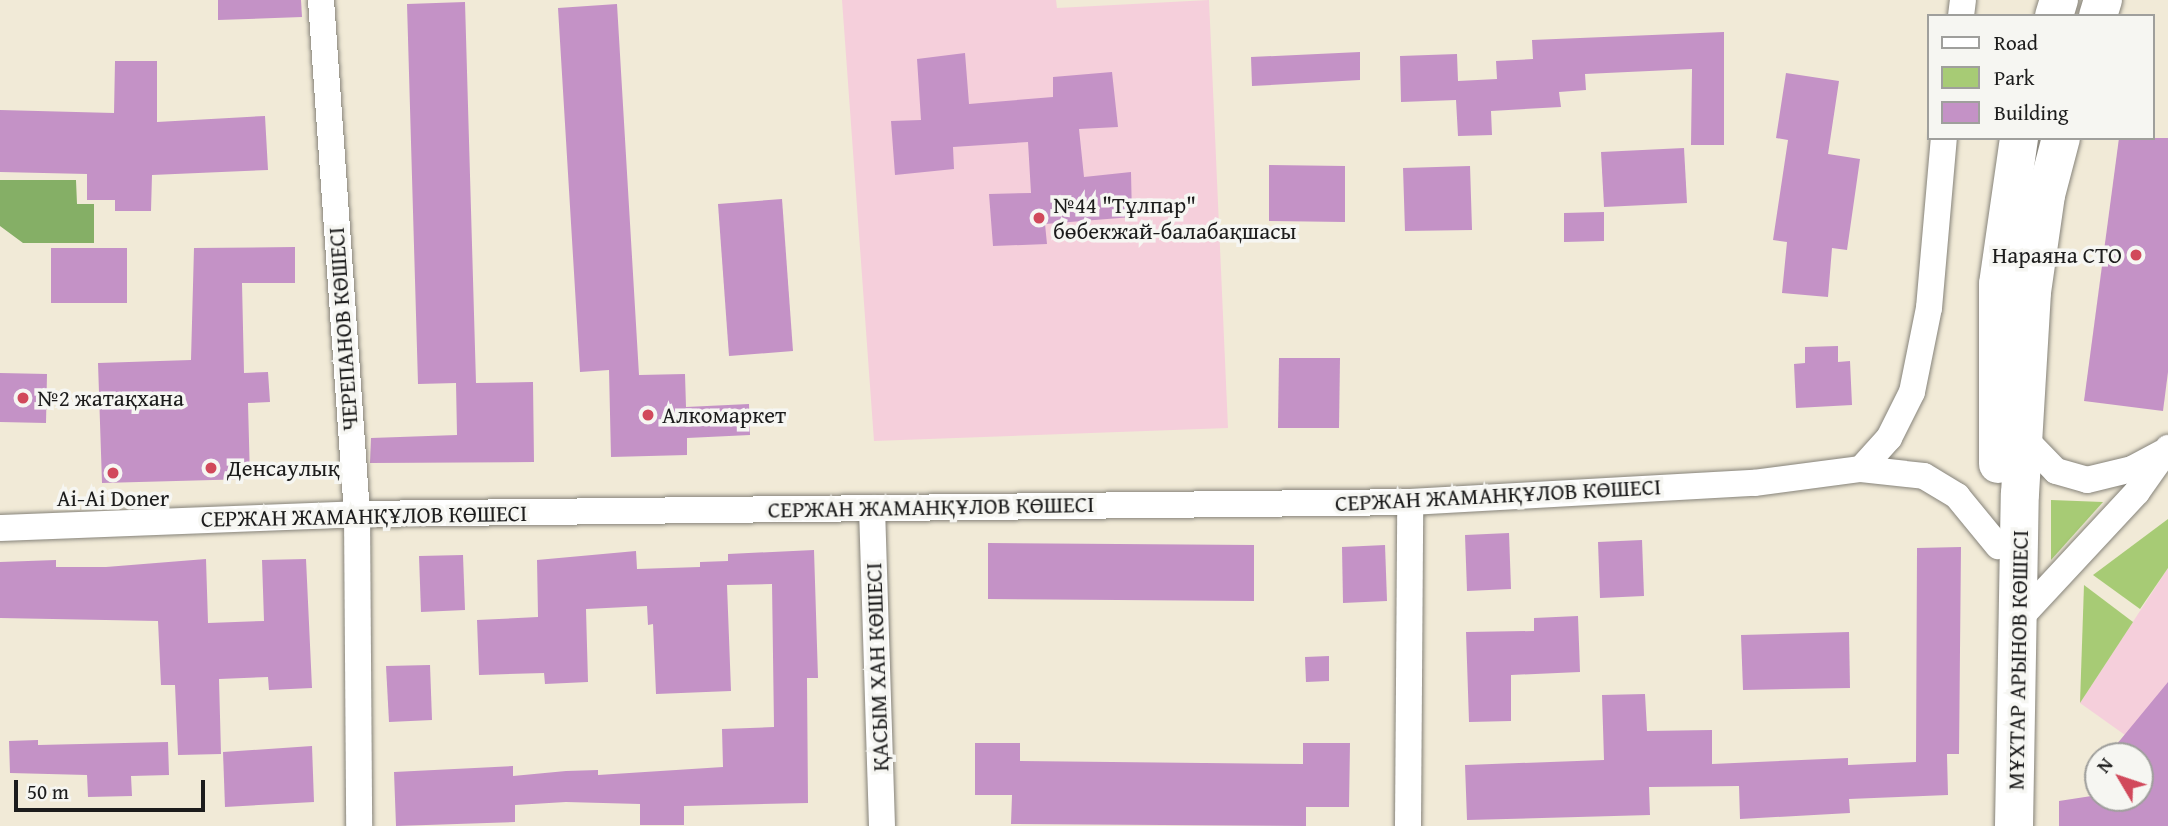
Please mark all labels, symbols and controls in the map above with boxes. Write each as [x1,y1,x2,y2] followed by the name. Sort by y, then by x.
[1926,14,2154,140] legend
[1994,27,2038,58] text: Road
[1994,62,2035,93] text: Park
[1994,97,2068,128] text: Building
[1053,191,1296,245] place label: №44 "Тұлпар" бөбекжай-балабақшасы
[1031,210,1047,226] marker: №44 "Тұлпар" бөбекжай-балабақшасы
[322,226,364,432] street label: ЧЕРЕПАНОВ КӨШЕСІ
[1992,241,2122,269] place label: Нараяна СТО
[2128,247,2144,263] marker: Нараяна СТО
[37,384,184,412] place label: №2 жатақхана
[15,390,31,406] marker: №2 жатақхана
[662,401,786,429] place label: Алкомаркет
[640,407,656,423] marker: Алкомаркет
[227,454,340,482] place label: Денсаулық
[201,458,221,478] marker: Денсаулық
[105,465,121,481] marker: Ai-Ai Doner
[1334,473,1662,517] street label: СЕРЖАН ЖАМАНҚҰЛОВ КӨШЕСІ
[57,484,169,512] place label: Ai-Ai Doner
[768,490,1094,524] street label: СЕРЖАН ЖАМАНҚҰЛОВ КӨШЕСІ
[201,499,527,533] street label: СЕРЖАН ЖАМАНҚҰЛОВ КӨШЕСІ
[2002,530,2034,790] street label: МҰХТАР АРЫНОВ КӨШЕСІ
[860,562,894,772] street label: ҚАСЫМ ХАН КӨШЕСІ
[2084,742,2154,812] north arrow
[2089,751,2119,779] text: N
[18,766,208,810] scale bar
[27,776,69,807] text: 50 m

